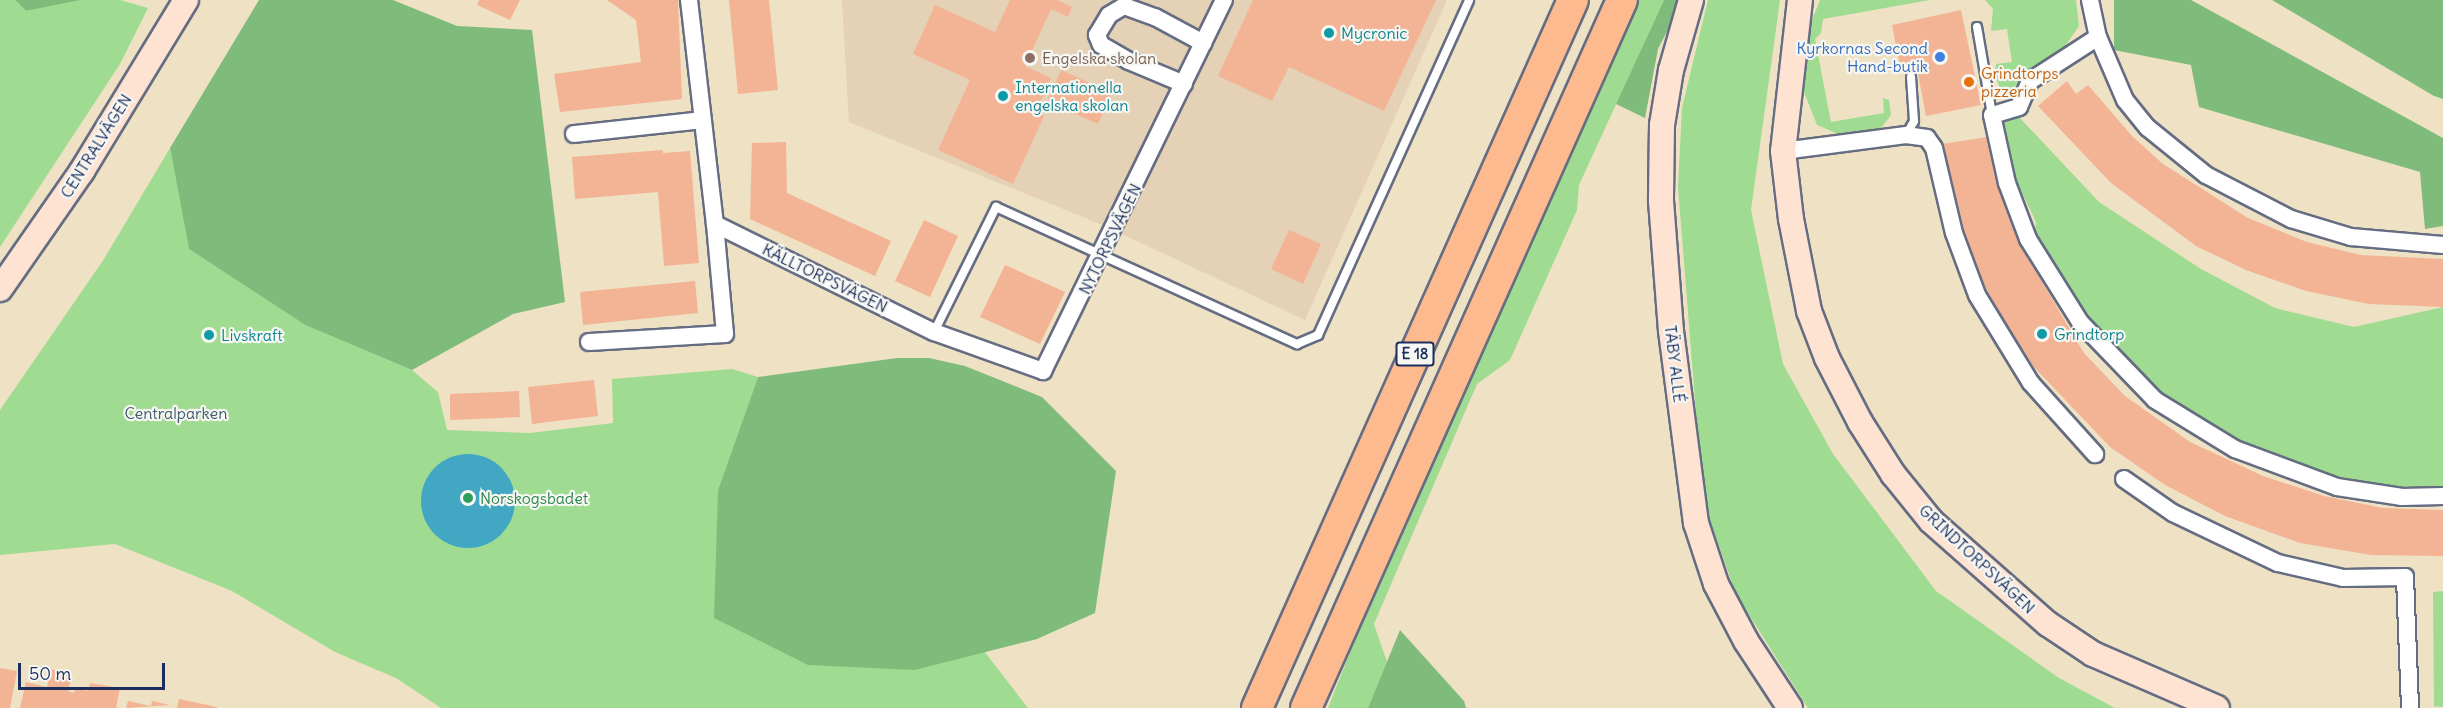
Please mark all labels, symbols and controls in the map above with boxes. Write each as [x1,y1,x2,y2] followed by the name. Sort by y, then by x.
[1341,23,1407,43] place label: Mycronic
[1322,26,1336,40] marker: Mycronic
[1796,38,1928,76] place label: Kyrkornas Second Hand-butik
[1042,48,1156,68] place label: Engelska skolan
[1933,50,1947,64] marker: Kyrkornas Second Hand-butik
[1023,51,1037,65] marker: Engelska skolan
[1981,63,2059,101] place label: Grindtorps pizzeria
[1962,75,1976,89] marker: Grindtorps pizzeria
[1015,77,1129,115] place label: Internationella engelska skolan
[996,89,1010,103] marker: Internationella engelska skolan
[56,90,136,202] street label: CENTRALVÄGEN
[1075,181,1145,297] street label: NYTORPSVÄGEN
[759,239,891,317] street label: KÄLLTORPSVÄGEN
[1661,324,1689,404] street label: TÄBY ALLÉ
[2054,324,2124,344] place label: Grindtorp
[221,325,283,345] place label: Livskraft
[2035,327,2049,341] marker: Grindtorp
[202,328,216,342] marker: Livskraft
[1396,342,1434,366] road number: E 18
[124,403,228,423] park label: Centralparken
[480,488,588,508] place label: Norskogsbadet
[461,491,475,505] marker: Norskogsbadet
[1915,500,2039,618] street label: GRINDTORPSVÄGEN
[21,651,168,689] scale bar
[29,662,71,685] text: 50 m

